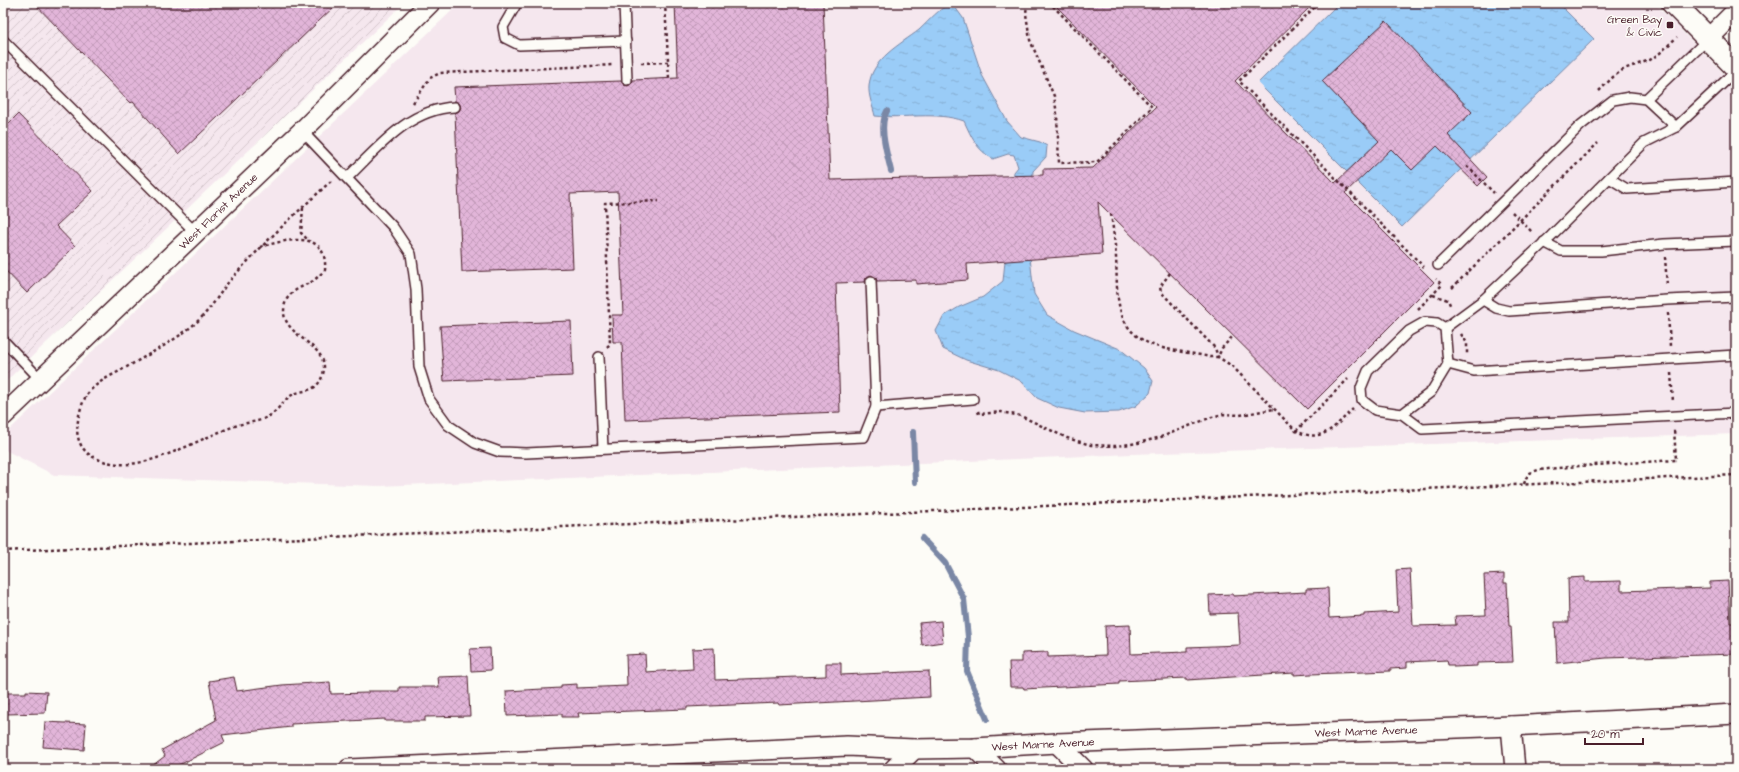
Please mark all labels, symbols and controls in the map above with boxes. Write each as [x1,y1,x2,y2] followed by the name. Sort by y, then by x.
[1607,12,1662,40] place label: Green Bay & Civic
[1665,20,1675,30] marker: Green Bay & Civic
[176,170,261,253] street label: West Florist Avenue
[1585,720,1643,746] scale bar
[1314,722,1418,741] street label: West Marne Avenue
[1591,726,1620,743] text: 20 m
[991,734,1095,755] street label: West Marne Avenue

